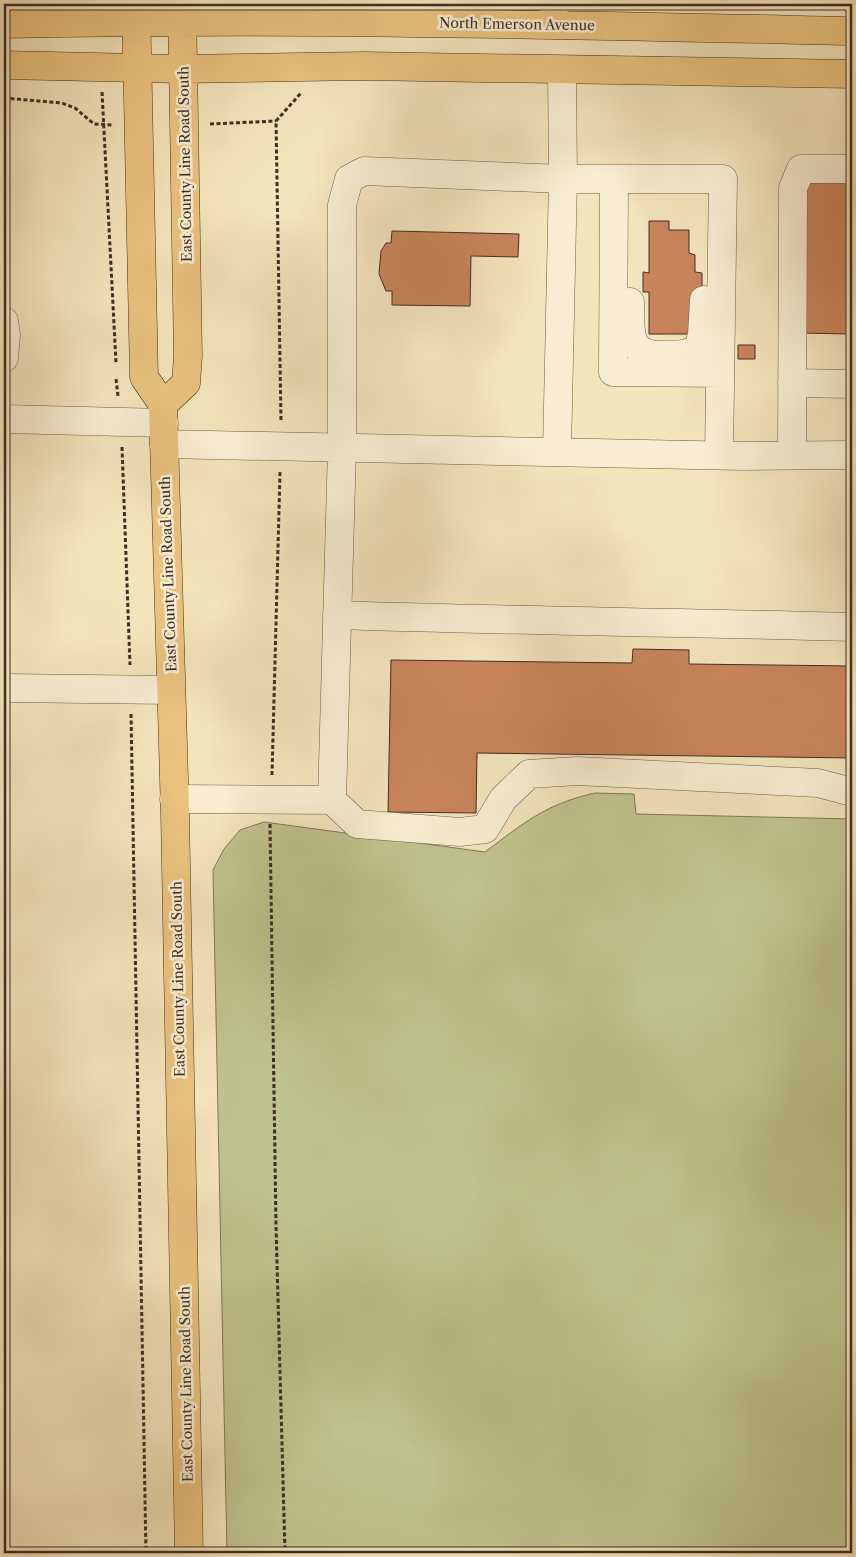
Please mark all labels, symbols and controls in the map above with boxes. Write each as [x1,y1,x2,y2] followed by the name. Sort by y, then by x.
[439,14,595,34] street label: North Emerson Avenue
[174,66,196,262] street label: East County Line Road South
[156,476,180,672] street label: East County Line Road South
[167,881,189,1077] street label: East County Line Road South
[175,1286,197,1482] street label: East County Line Road South

